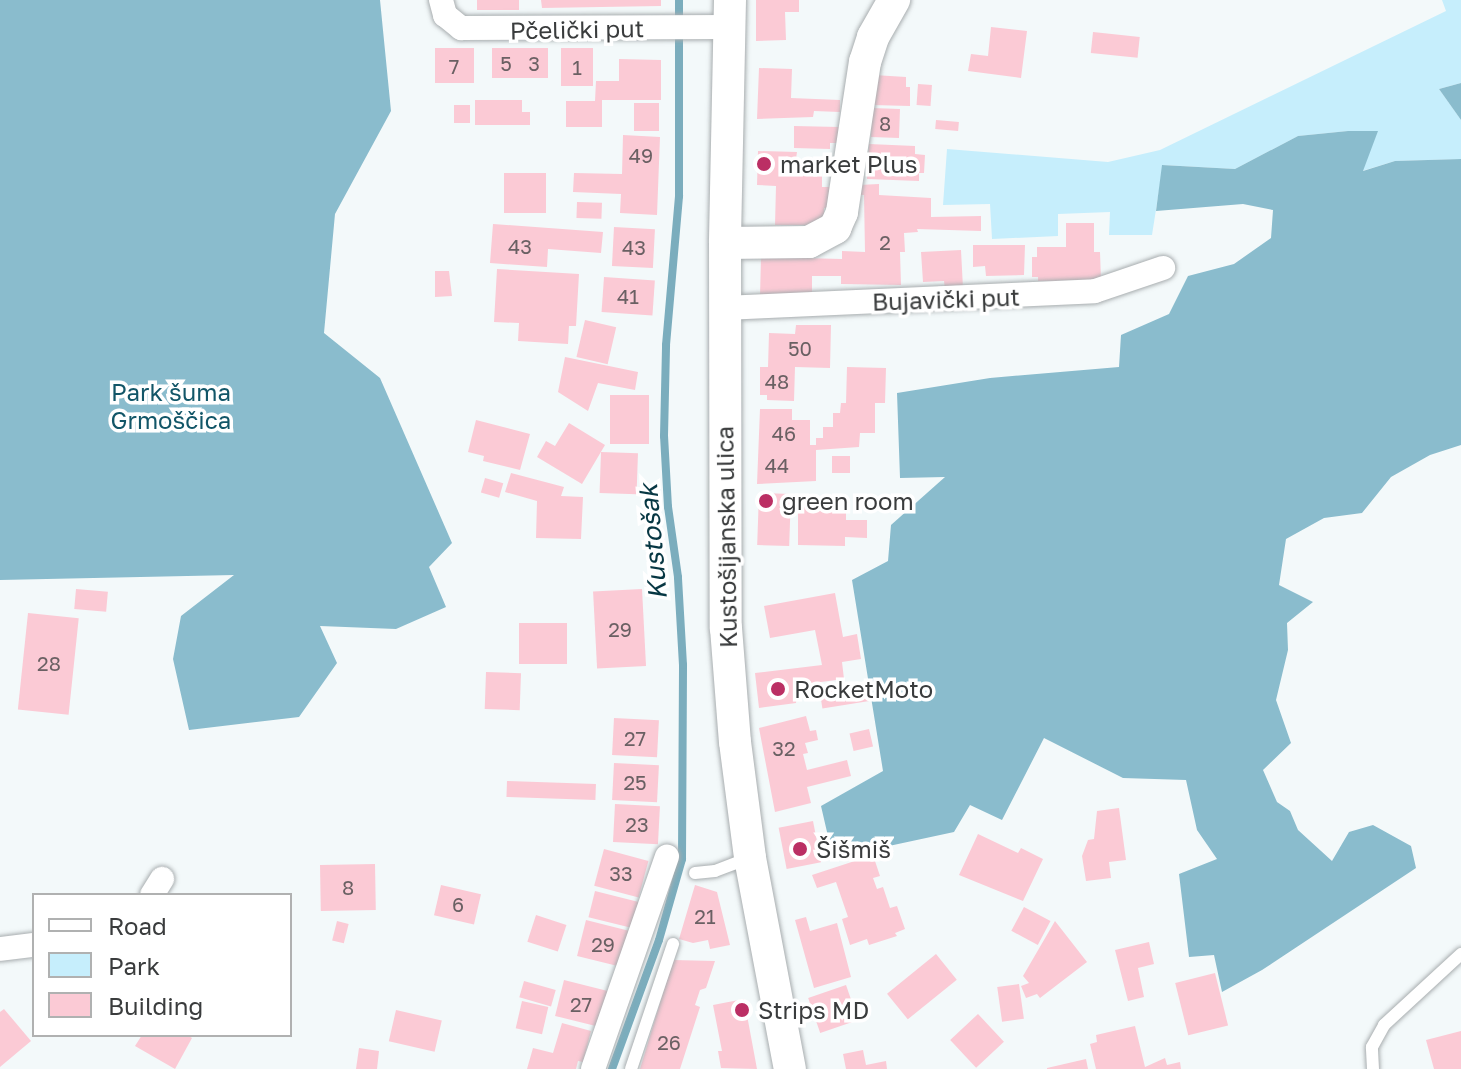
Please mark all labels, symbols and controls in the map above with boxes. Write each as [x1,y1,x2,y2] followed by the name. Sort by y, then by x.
[509,13,645,45] street label: Pčelički put
[500,51,512,75] house number: 5
[528,51,540,75] house number: 3
[449,54,459,78] house number: 7
[572,55,582,79] house number: 1
[879,111,891,135] house number: 8
[629,143,653,167] house number: 49
[780,150,917,178] place label: market Plus
[755,155,773,173] marker: market Plus
[879,230,891,254] house number: 2
[508,234,532,258] house number: 43
[622,235,646,259] house number: 43
[872,282,1020,316] street label: Bujavički put
[617,284,639,308] house number: 41
[788,336,812,360] house number: 50
[765,369,789,393] house number: 48
[111,378,231,434] park label: Park šuma Grmoščica
[772,421,796,445] house number: 46
[710,426,742,648] street label: Kustošijanska ulica
[765,453,789,477] house number: 44
[632,483,674,601] water label: Kustošak
[782,487,914,515] place label: green room
[757,492,775,510] marker: green room
[608,617,632,641] house number: 29
[37,651,61,675] house number: 28
[794,675,933,703] place label: RocketMoto
[769,680,787,698] marker: RocketMoto
[624,726,646,750] house number: 27
[772,736,796,760] house number: 32
[623,770,647,794] house number: 25
[625,812,649,836] house number: 23
[816,835,891,863] place label: Šišmiš
[791,840,809,858] marker: Šišmiš
[609,861,633,885] house number: 33
[342,875,354,899] house number: 8
[452,892,464,916] house number: 6
[32,893,292,1037] legend
[694,904,716,928] house number: 21
[108,911,167,940] text: Road
[591,932,615,956] house number: 29
[108,951,160,980] text: Park
[108,991,203,1020] text: Building
[570,992,592,1016] house number: 27
[758,996,869,1024] place label: Strips MD
[733,1001,751,1019] marker: Strips MD
[657,1030,681,1054] house number: 26

